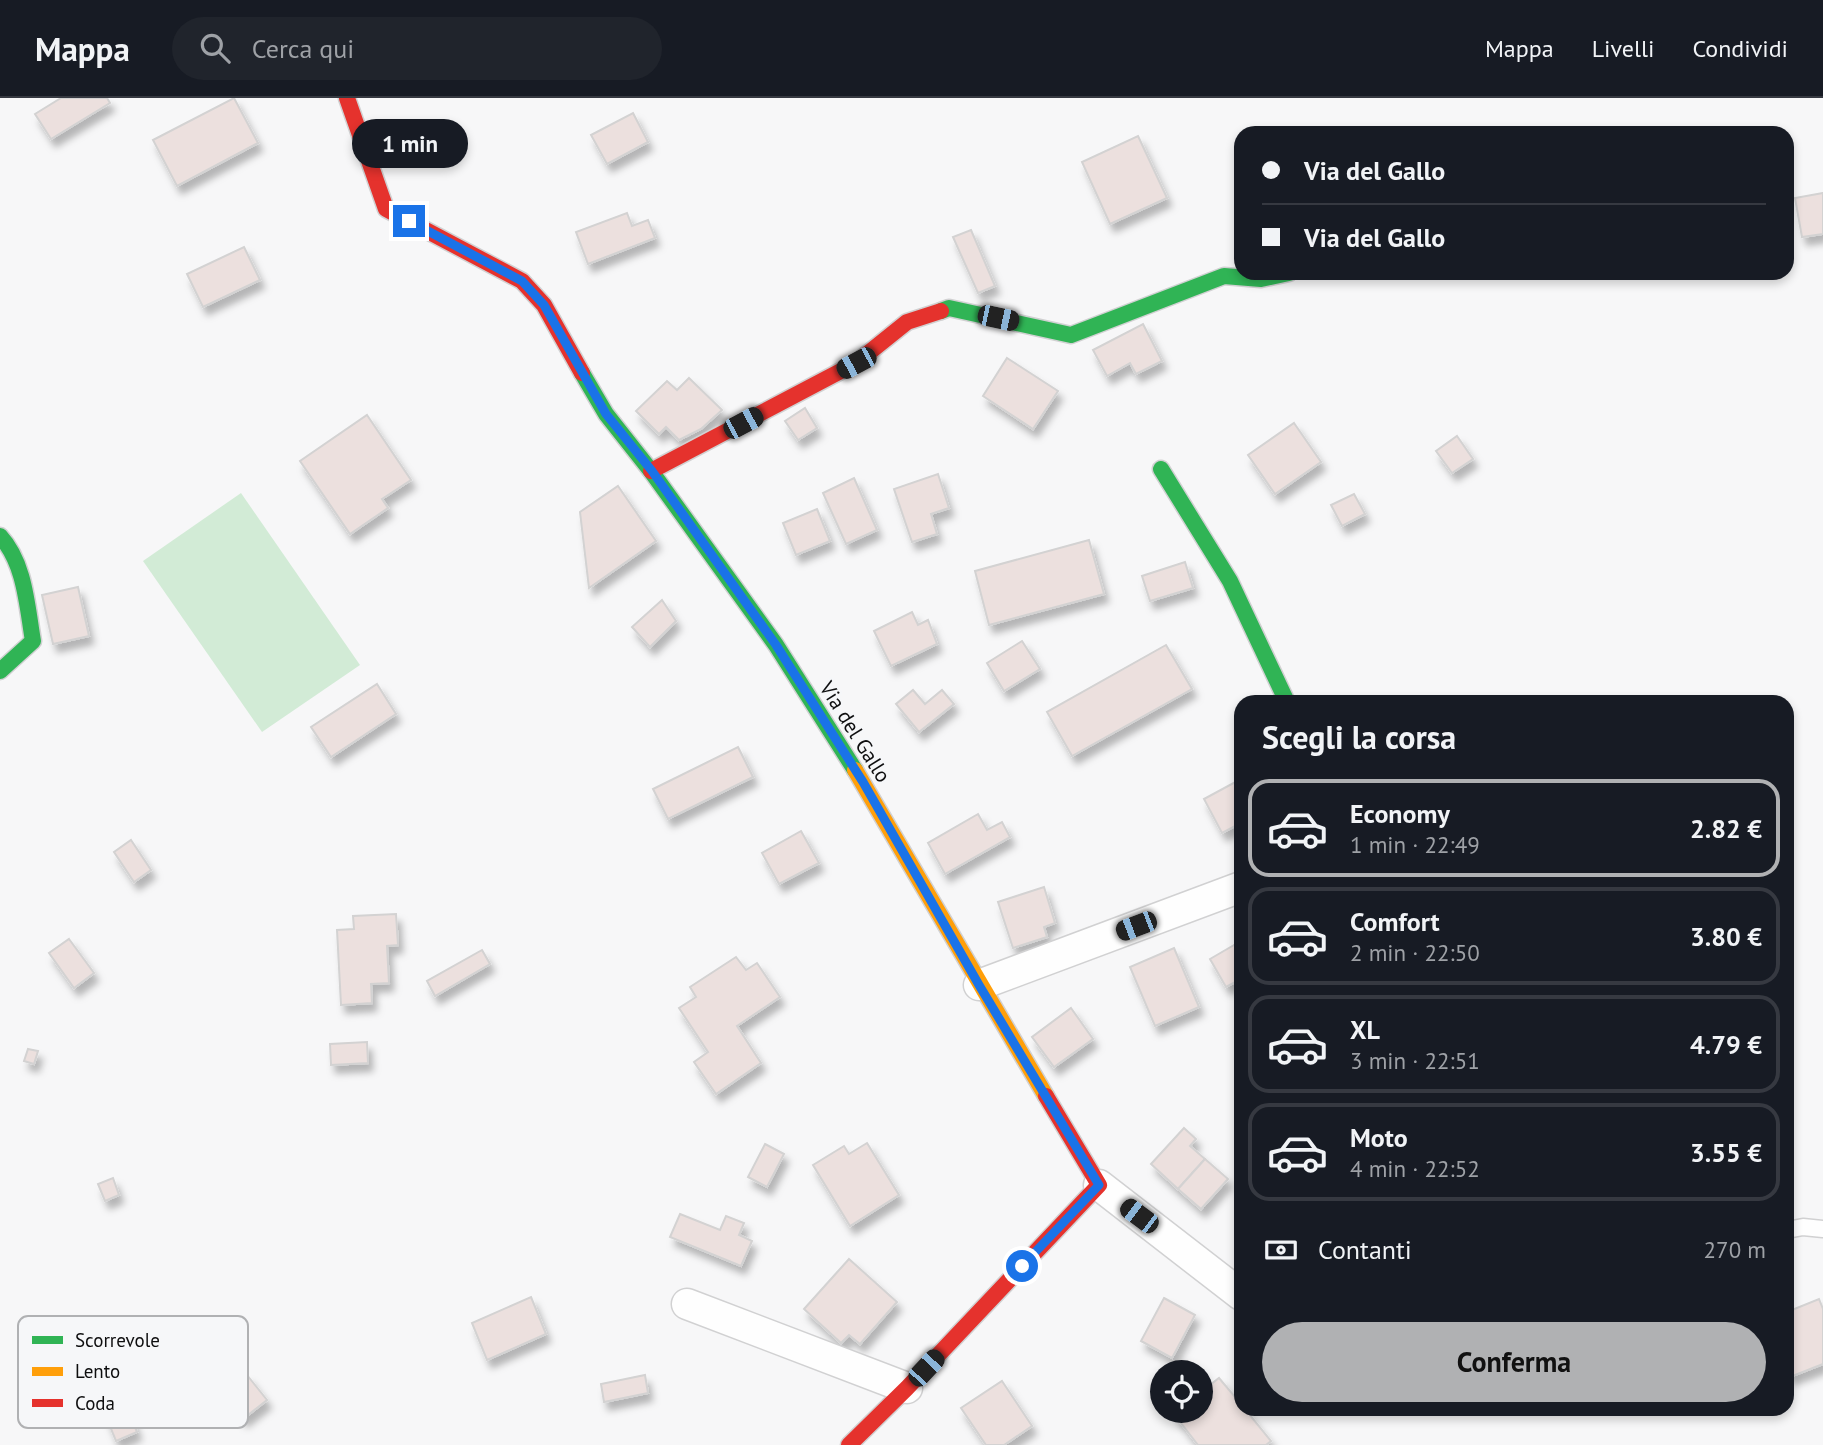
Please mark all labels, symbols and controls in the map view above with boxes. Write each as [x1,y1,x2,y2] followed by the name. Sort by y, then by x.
[172,17,662,80] search box
[35,27,130,70] text: Mappa
[196,29,234,67] icon: search
[252,32,354,65] text: Cerca qui
[1485,33,1554,64] text: Mappa
[1592,33,1654,64] text: Livelli
[1692,33,1788,64] text: Condividi
[351,120,467,169] callout: 1 min
[382,129,438,158] text: 1 min
[1304,154,1445,187] text: Via del Gallo
[393,205,425,237] route end
[1304,221,1445,254] text: Via del Gallo
[976,303,1021,333] car
[833,344,880,382] car
[720,404,767,442] car
[813,675,897,787] street label: Via del Gallo
[1262,716,1456,758] text: Scegli la corsa
[1266,797,1329,860] icon: car
[1350,797,1450,830] text: Economy
[1690,812,1762,845] text: 2.82 €
[1350,830,1480,859] text: 1 min · 22:49
[1266,905,1329,968] icon: car
[1350,905,1440,938] text: Comfort
[1113,909,1160,943] car
[1690,920,1762,953] text: 3.80 €
[1350,938,1480,967] text: 2 min · 22:50
[1266,1013,1329,1076] icon: car
[1350,1013,1380,1046] text: XL
[1690,1028,1762,1061] text: 4.79 €
[1350,1046,1480,1075] text: 3 min · 22:51
[1266,1121,1329,1184] icon: car
[1350,1121,1408,1154] text: Moto
[1690,1136,1762,1169] text: 3.55 €
[1350,1154,1480,1183] text: 4 min · 22:52
[1116,1195,1163,1237] car
[1262,1231,1300,1269] icon: cash
[1318,1233,1412,1266] text: Contanti
[1704,1235,1766,1264] text: 270 m
[1006,1250,1038,1282] route start
[18,1316,248,1428] legend
[1262,1322,1766,1402] button: Conferma
[75,1328,160,1352] text: Scorrevole
[904,1345,949,1391] car
[75,1359,120,1383] text: Lento
[1150,1360,1213,1423] map controls
[1150,1360,1213,1423] button: locate
[75,1391,115,1415] text: Coda

